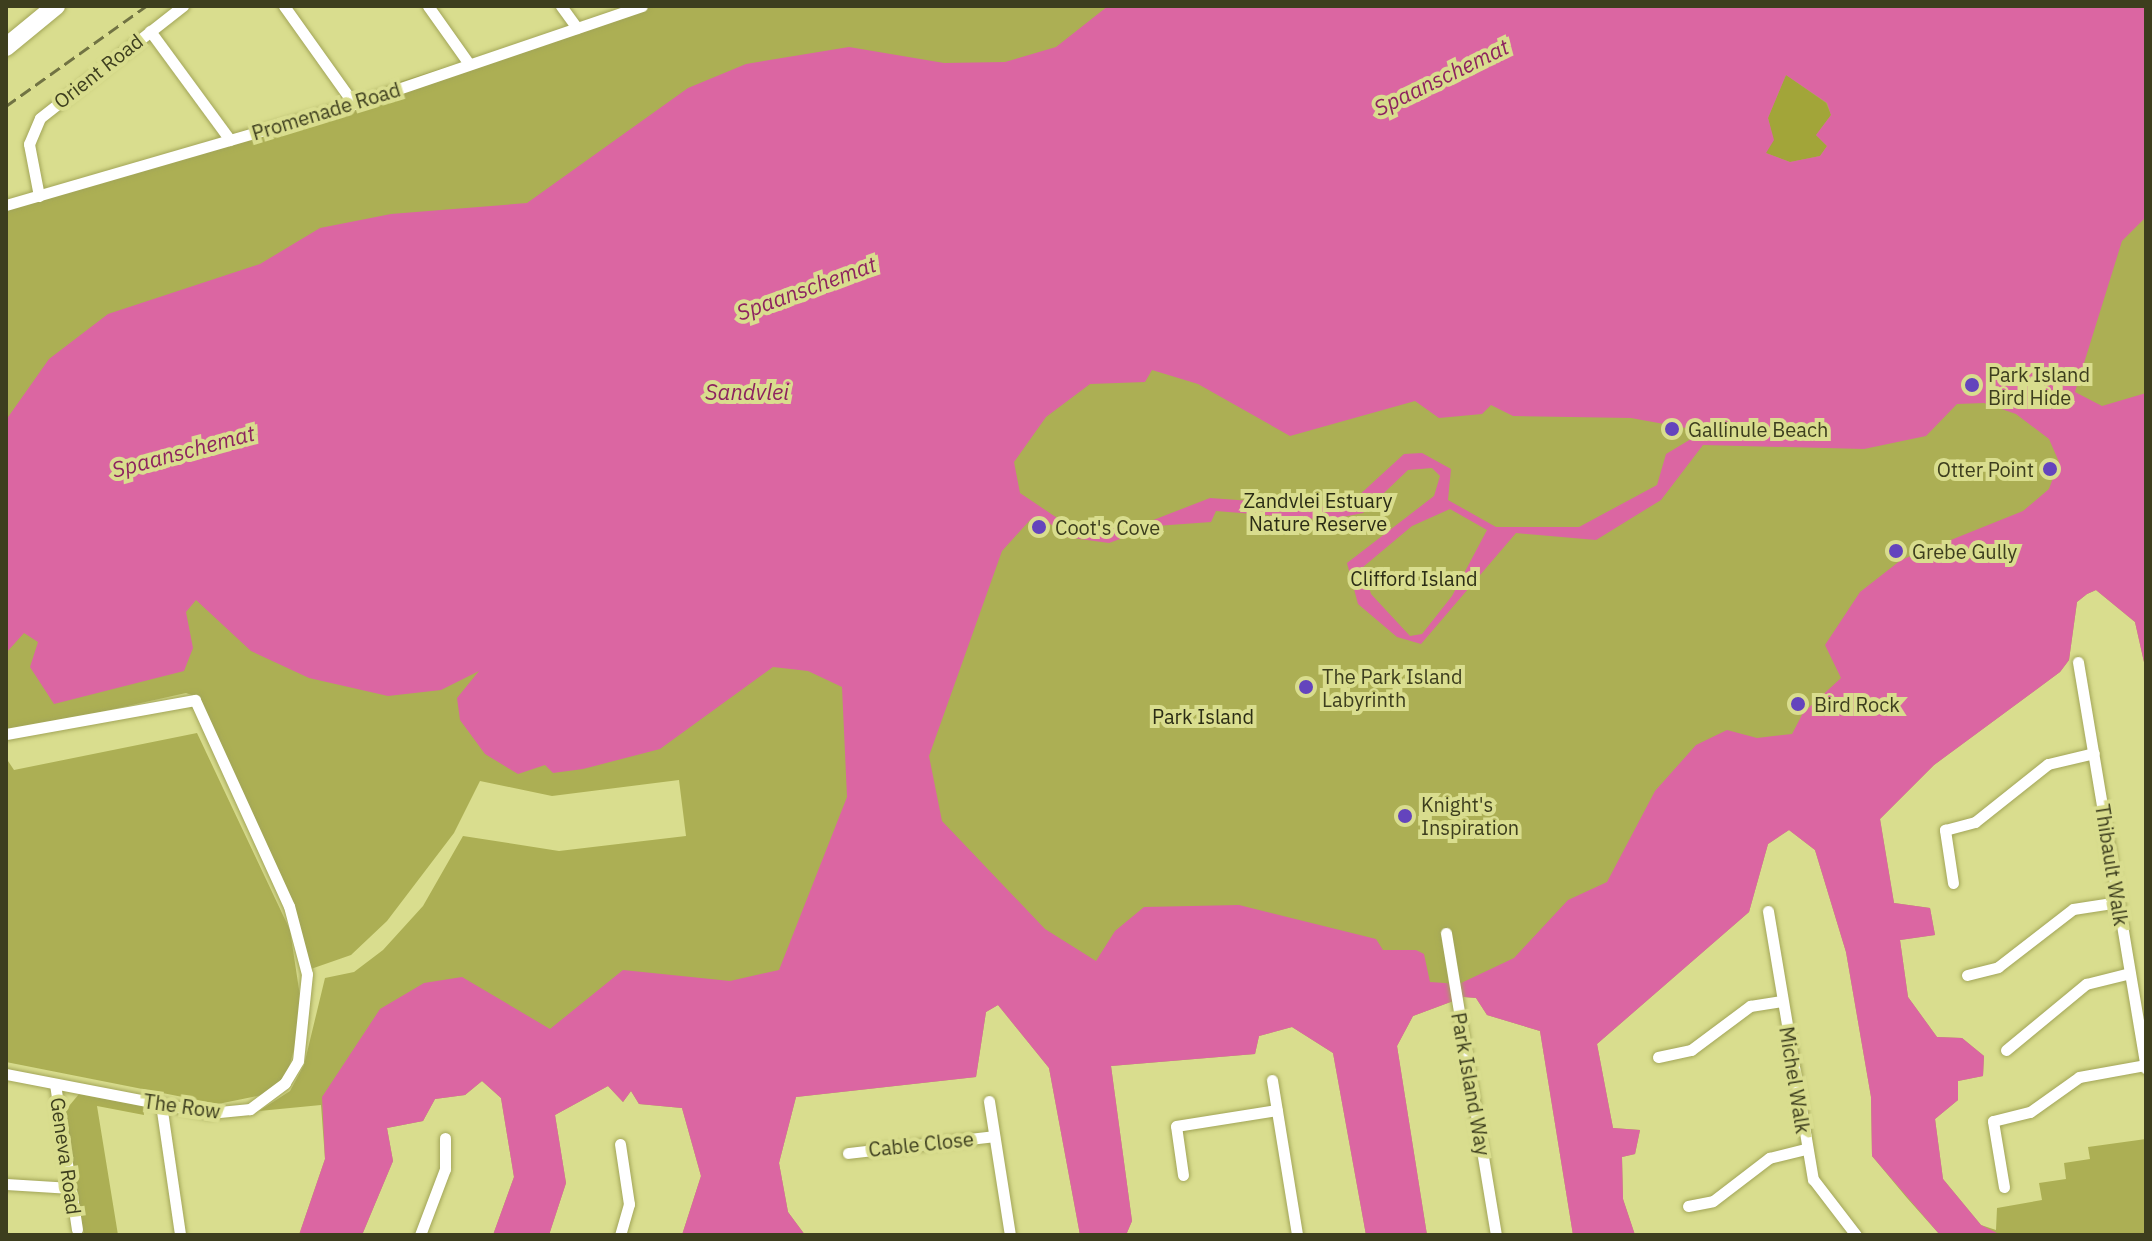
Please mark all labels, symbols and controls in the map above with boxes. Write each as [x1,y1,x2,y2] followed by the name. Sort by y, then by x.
[49,29,147,113] street label: Orient Road
[1369,33,1513,121] water label: Spaanschemat
[249,77,403,145] street label: Promenade Road
[733,251,879,325] water label: Spaanschemat
[1988,362,2090,409] place label: Park Island Bird Hide
[1963,376,1981,394] marker: Park Island Bird Hide
[705,379,789,405] water label: Sandvlei
[1688,417,1828,441] place label: Gallinule Beach
[109,419,257,483] water label: Spaanschemat
[1663,420,1681,438] marker: Gallinule Beach
[1937,457,2034,481] place label: Otter Point
[2041,460,2059,478] marker: Otter Point
[1243,488,1393,535] park label: Zandvlei Estuary Nature Reserve
[1055,515,1160,539] place label: Coot's Cove
[1030,518,1048,536] marker: Coot's Cove
[1912,539,2017,563] place label: Grebe Gully
[1887,542,1905,560] marker: Grebe Gully
[1350,566,1478,590] park label: Clifford Island
[1322,664,1463,711] place label: The Park Island Labyrinth
[1297,678,1315,696] marker: The Park Island Labyrinth
[1814,692,1900,716] place label: Bird Rock
[1789,695,1807,713] marker: Bird Rock
[1152,704,1254,728] park label: Park Island
[1421,792,1519,839] place label: Knight's Inspiration
[2091,802,2133,928] street label: Thibault Walk
[1396,807,1414,825] marker: Knight's Inspiration
[1447,1011,1495,1157] street label: Park Island Way
[1775,1025,1815,1135] street label: Michel Walk
[142,1089,222,1123] street label: The Row
[46,1096,86,1216] street label: Geneva Road
[867,1127,975,1161] street label: Cable Close

